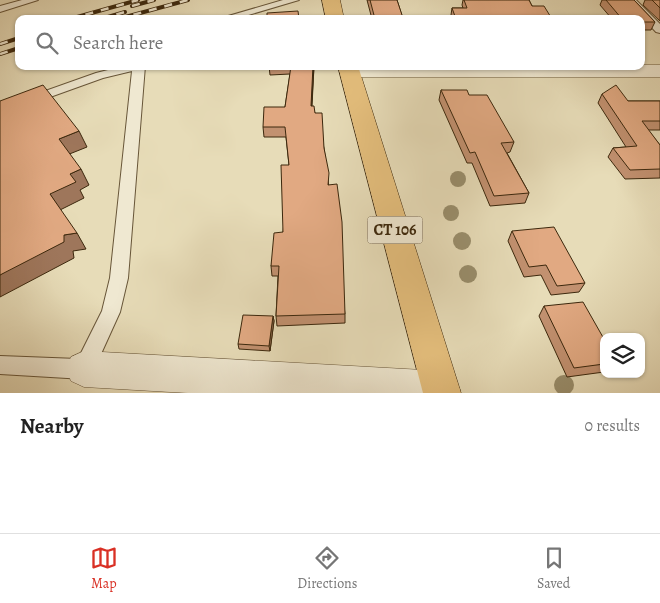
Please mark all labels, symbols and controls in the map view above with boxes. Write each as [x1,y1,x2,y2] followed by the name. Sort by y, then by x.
[15,15,645,70] search box
[33,29,61,57] icon: search
[73,30,163,56] text: Search here
[368,216,422,244] road number: CT 106
[600,333,645,378] map controls
[600,333,645,378] button: layers
[20,412,83,440] text: Nearby
[584,415,640,437] text: 0 results
[90,544,118,593] tab: Map
[297,544,357,593] tab: Directions
[537,544,570,593] tab: Saved

